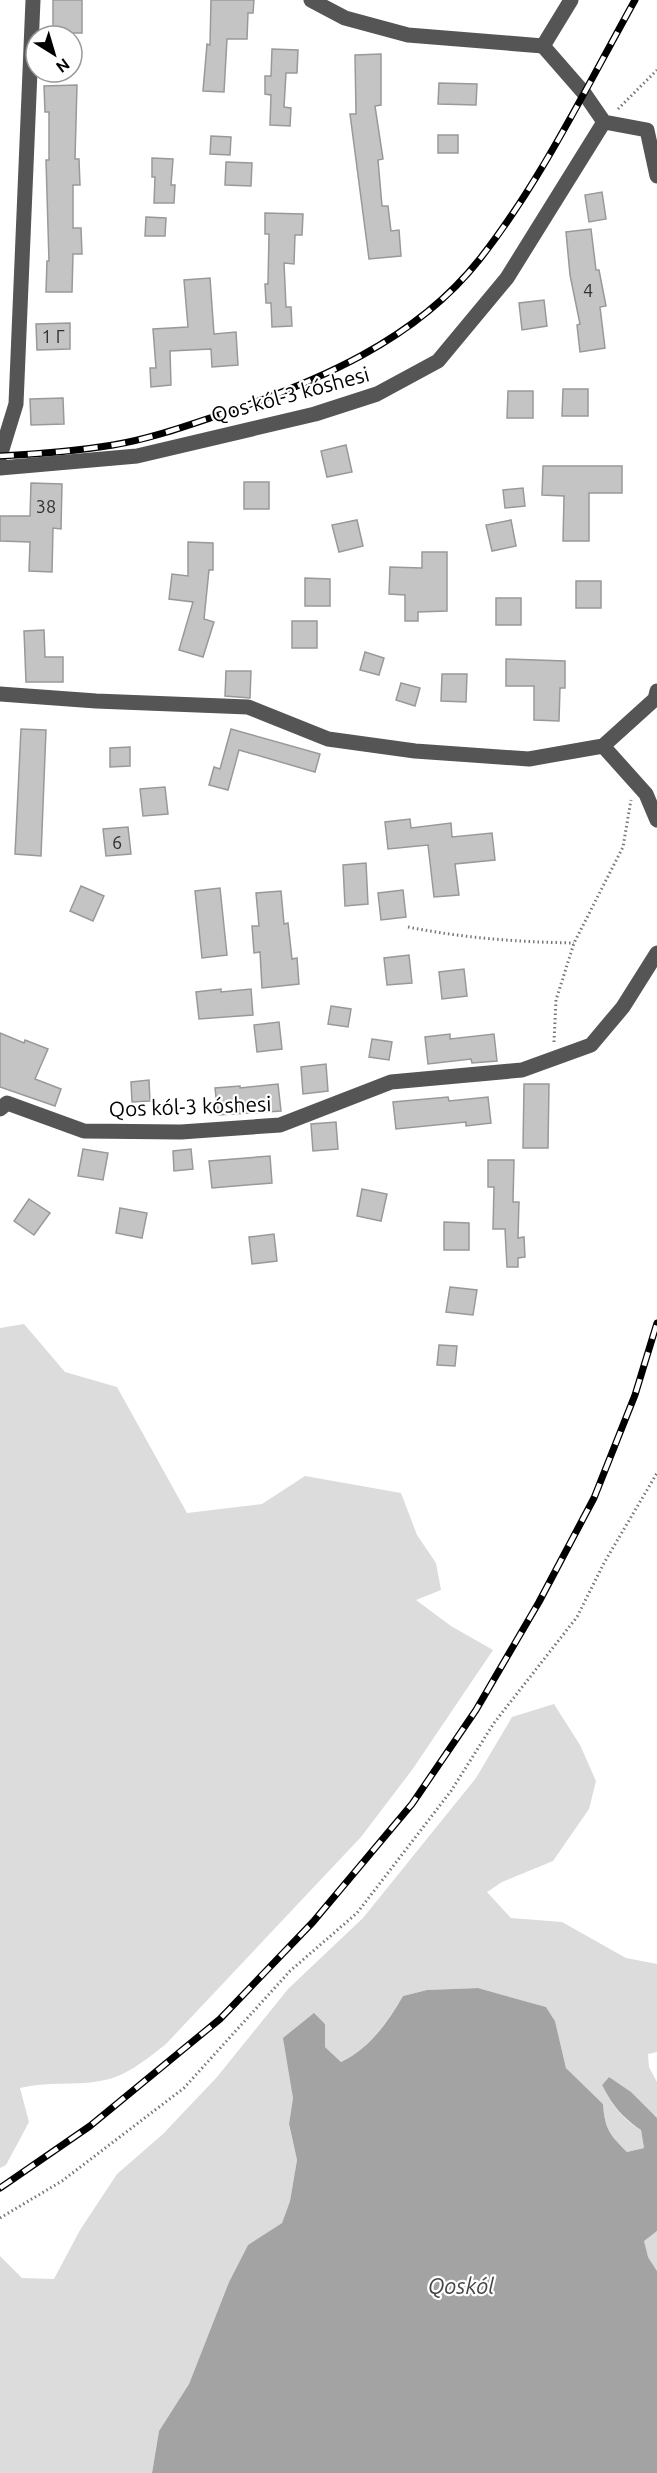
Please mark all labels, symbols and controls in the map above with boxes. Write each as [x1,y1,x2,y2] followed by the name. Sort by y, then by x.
[24,24,84,84] north arrow
[53,55,73,77] text: N
[583,280,593,300] house number: 4
[41,326,65,346] house number: 1 Г
[208,361,372,427] street label: Qos kól-3 kóshesi
[36,496,56,516] house number: 38
[112,832,122,852] house number: 6
[108,1091,272,1121] street label: Qos kól-3 kóshesi
[428,2273,494,2298] water label: Qoskól

